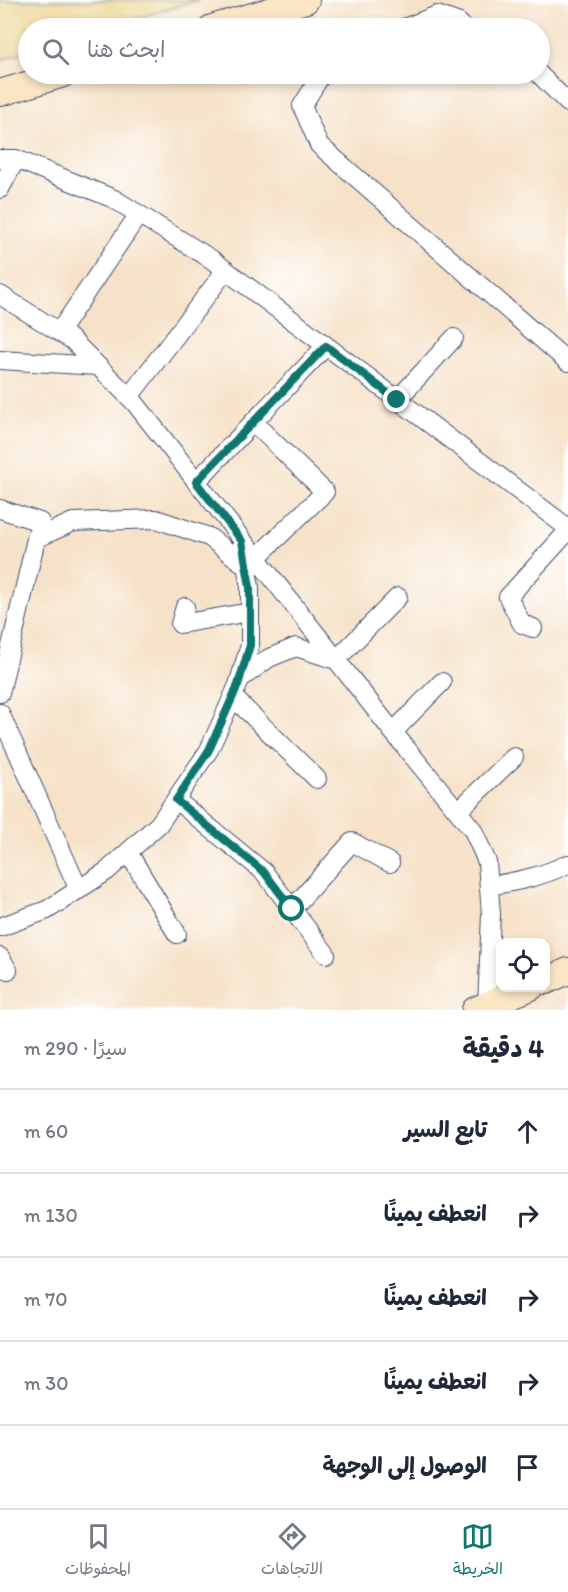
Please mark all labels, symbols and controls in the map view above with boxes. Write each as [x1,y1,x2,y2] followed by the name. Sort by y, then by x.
[18,18,550,84] search box
[39,35,72,68] icon: search
[87,36,166,63] text: ابحث هنا
[383,386,409,412] route end
[278,895,304,921] route start
[496,938,550,992] map controls
[496,938,550,992] button: locate
[463,1032,544,1064] text: 4 دقيقة
[24,1036,127,1060] text: سيرًا · 290 m
[511,1115,544,1148] icon: ahead
[404,1116,487,1143] text: تابع السير
[24,1119,68,1143] text: 60 m
[511,1199,544,1232] icon: right
[384,1200,487,1227] text: انعطف يمينًا
[24,1203,78,1227] text: 130 m
[511,1283,544,1316] icon: right
[384,1284,487,1311] text: انعطف يمينًا
[24,1287,68,1311] text: 70 m
[511,1367,544,1400] icon: right
[384,1368,487,1395] text: انعطف يمينًا
[24,1371,69,1395] text: 30 m
[511,1451,544,1484] icon: arrive
[322,1452,487,1479] text: الوصول إلى الوجهة
[65,1520,131,1583] tab: المحفوظات
[261,1520,323,1583] tab: الاتجاهات
[453,1520,503,1583] tab: الخريطة

